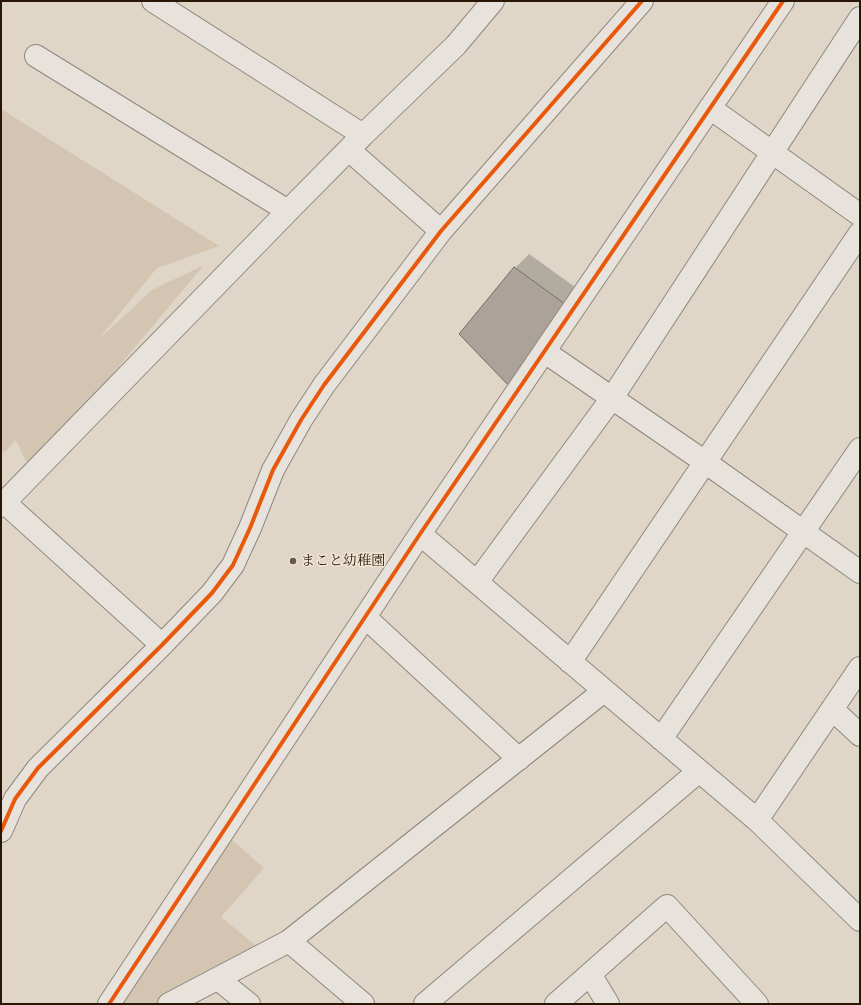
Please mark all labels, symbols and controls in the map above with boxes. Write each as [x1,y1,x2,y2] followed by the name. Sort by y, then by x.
[301,553,385,569] place label: まこと幼稚園
[288,556,298,566] marker: まこと幼稚園

